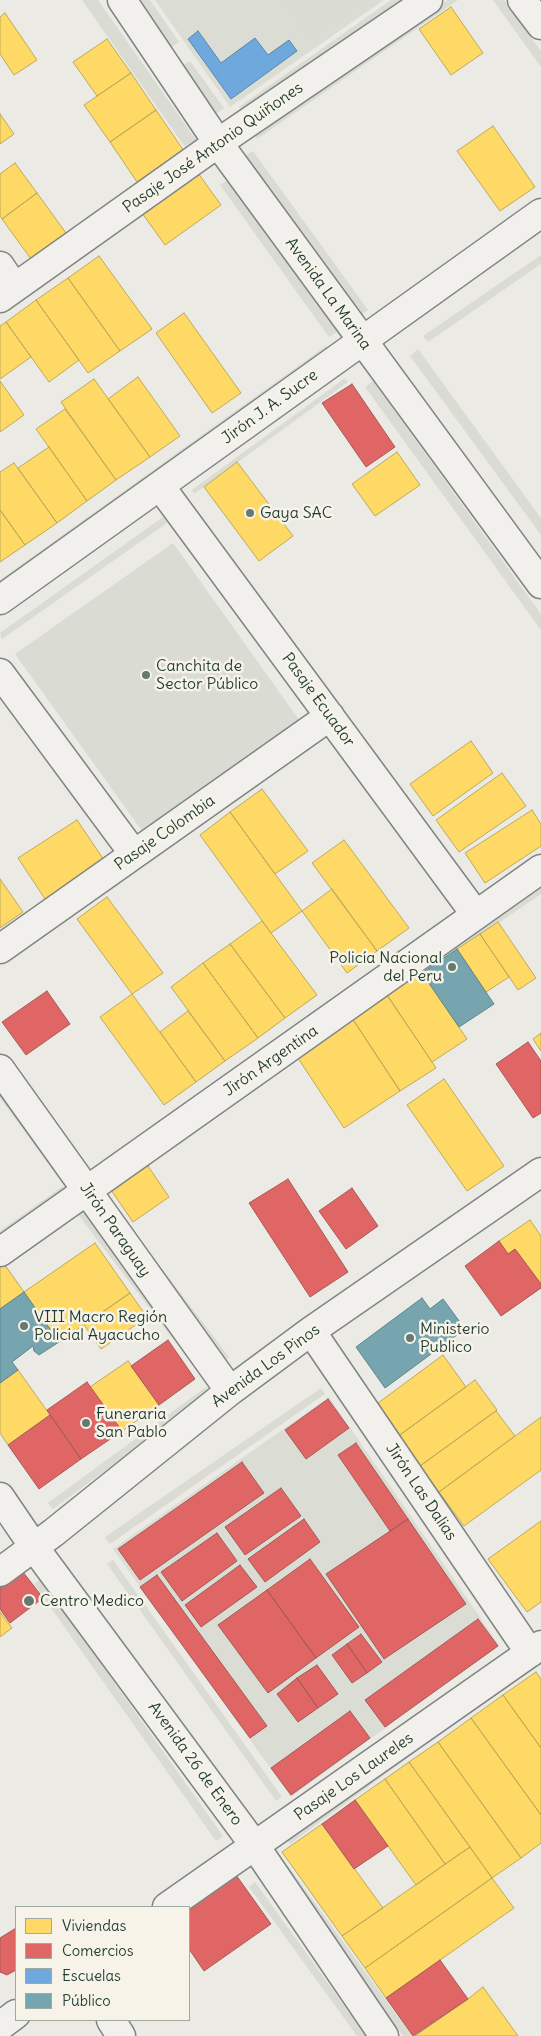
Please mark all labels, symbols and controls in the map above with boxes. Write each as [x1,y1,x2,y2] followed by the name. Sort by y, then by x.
[119,78,307,218] street label: Pasaje José Antonio Quiñones
[281,234,375,354] street label: Avenida La Marina
[218,366,322,448] street label: Jirón J. A. Sucre
[260,503,332,523] place label: Gaya SAC
[244,507,256,519] marker: Gaya SAC
[278,649,358,751] street label: Pasaje Ecuador
[156,656,258,694] place label: Canchita de Sector Público
[140,669,152,681] marker: Canchita de Sector Público
[111,791,219,875] street label: Pasaje Colombia
[329,948,442,986] place label: Policía Nacional del Peru
[446,961,458,973] marker: Policía Nacional del Peru
[220,1021,322,1101] street label: Jirón Argentina
[75,1179,155,1281] street label: Jirón Paraguay
[34,1307,167,1345] place label: VIII Macro Región Policial Ayacucho
[420,1319,490,1357] place label: Ministerio Publico
[18,1320,30,1332] marker: VIII Macro Región Policial Ayacucho
[208,1320,324,1412] street label: Avenida Los Pinos
[404,1332,416,1344] marker: Ministerio Publico
[96,1404,167,1442] place label: Funeraria San Pablo
[80,1417,92,1429] marker: Funeraria San Pablo
[381,1440,461,1544] street label: Jirón Las Dalias
[40,1591,144,1611] place label: Centro Medico
[22,1594,36,1608] marker: Centro Medico
[144,1699,246,1829] street label: Avenida 26 de Enero
[291,1729,417,1825] street label: Pasaje Los Laureles
[15,1906,190,2021] legend
[62,1916,126,1935] text: Viviendas
[62,1941,134,1960] text: Comercios
[62,1966,121,1985] text: Escuelas
[62,1991,111,2010] text: Público

